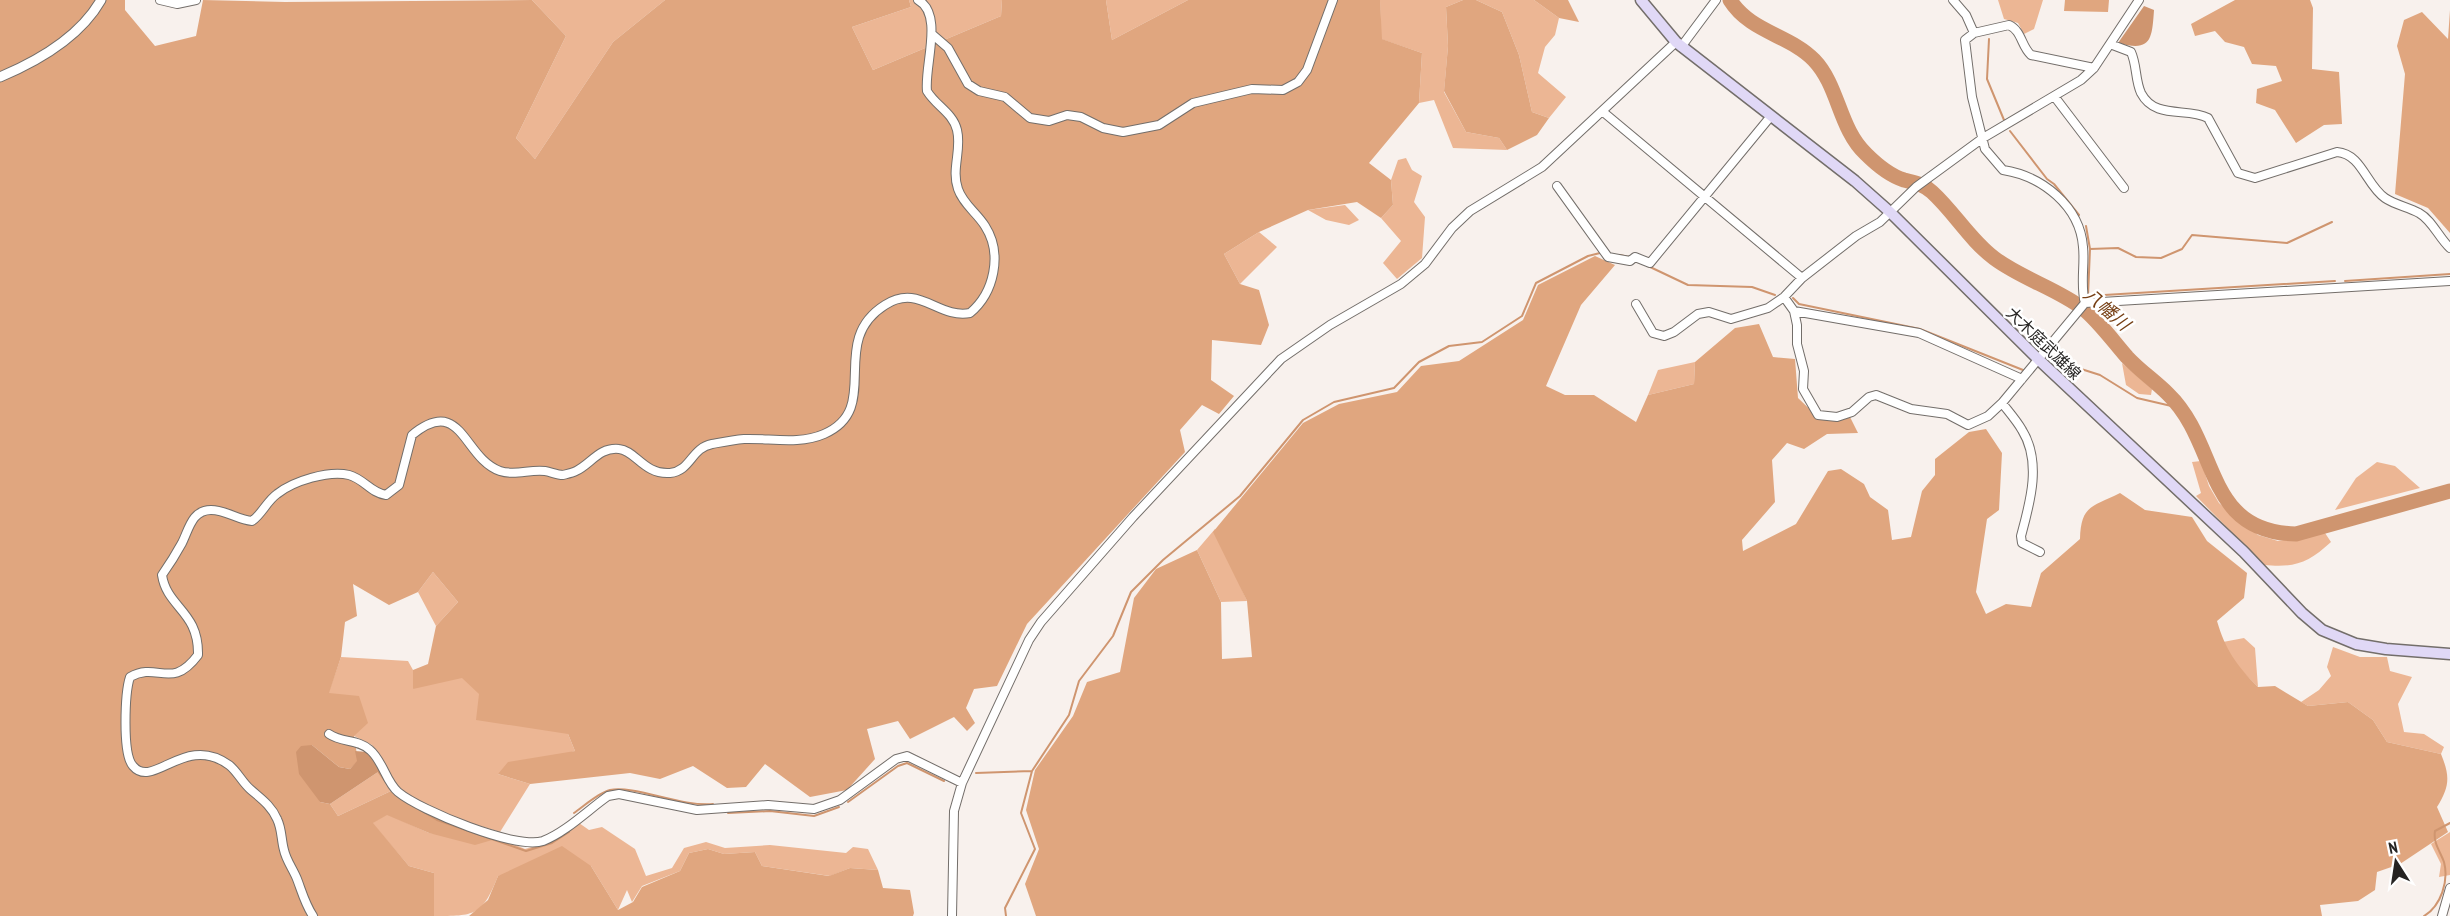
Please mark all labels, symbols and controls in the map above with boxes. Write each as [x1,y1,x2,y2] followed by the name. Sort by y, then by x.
[2079,283,2136,337] water label: 八幡川
[2003,302,2085,384] street label: 大木庭武雄線
[2366,832,2426,892] north arrow
[2387,837,2399,858] text: N

